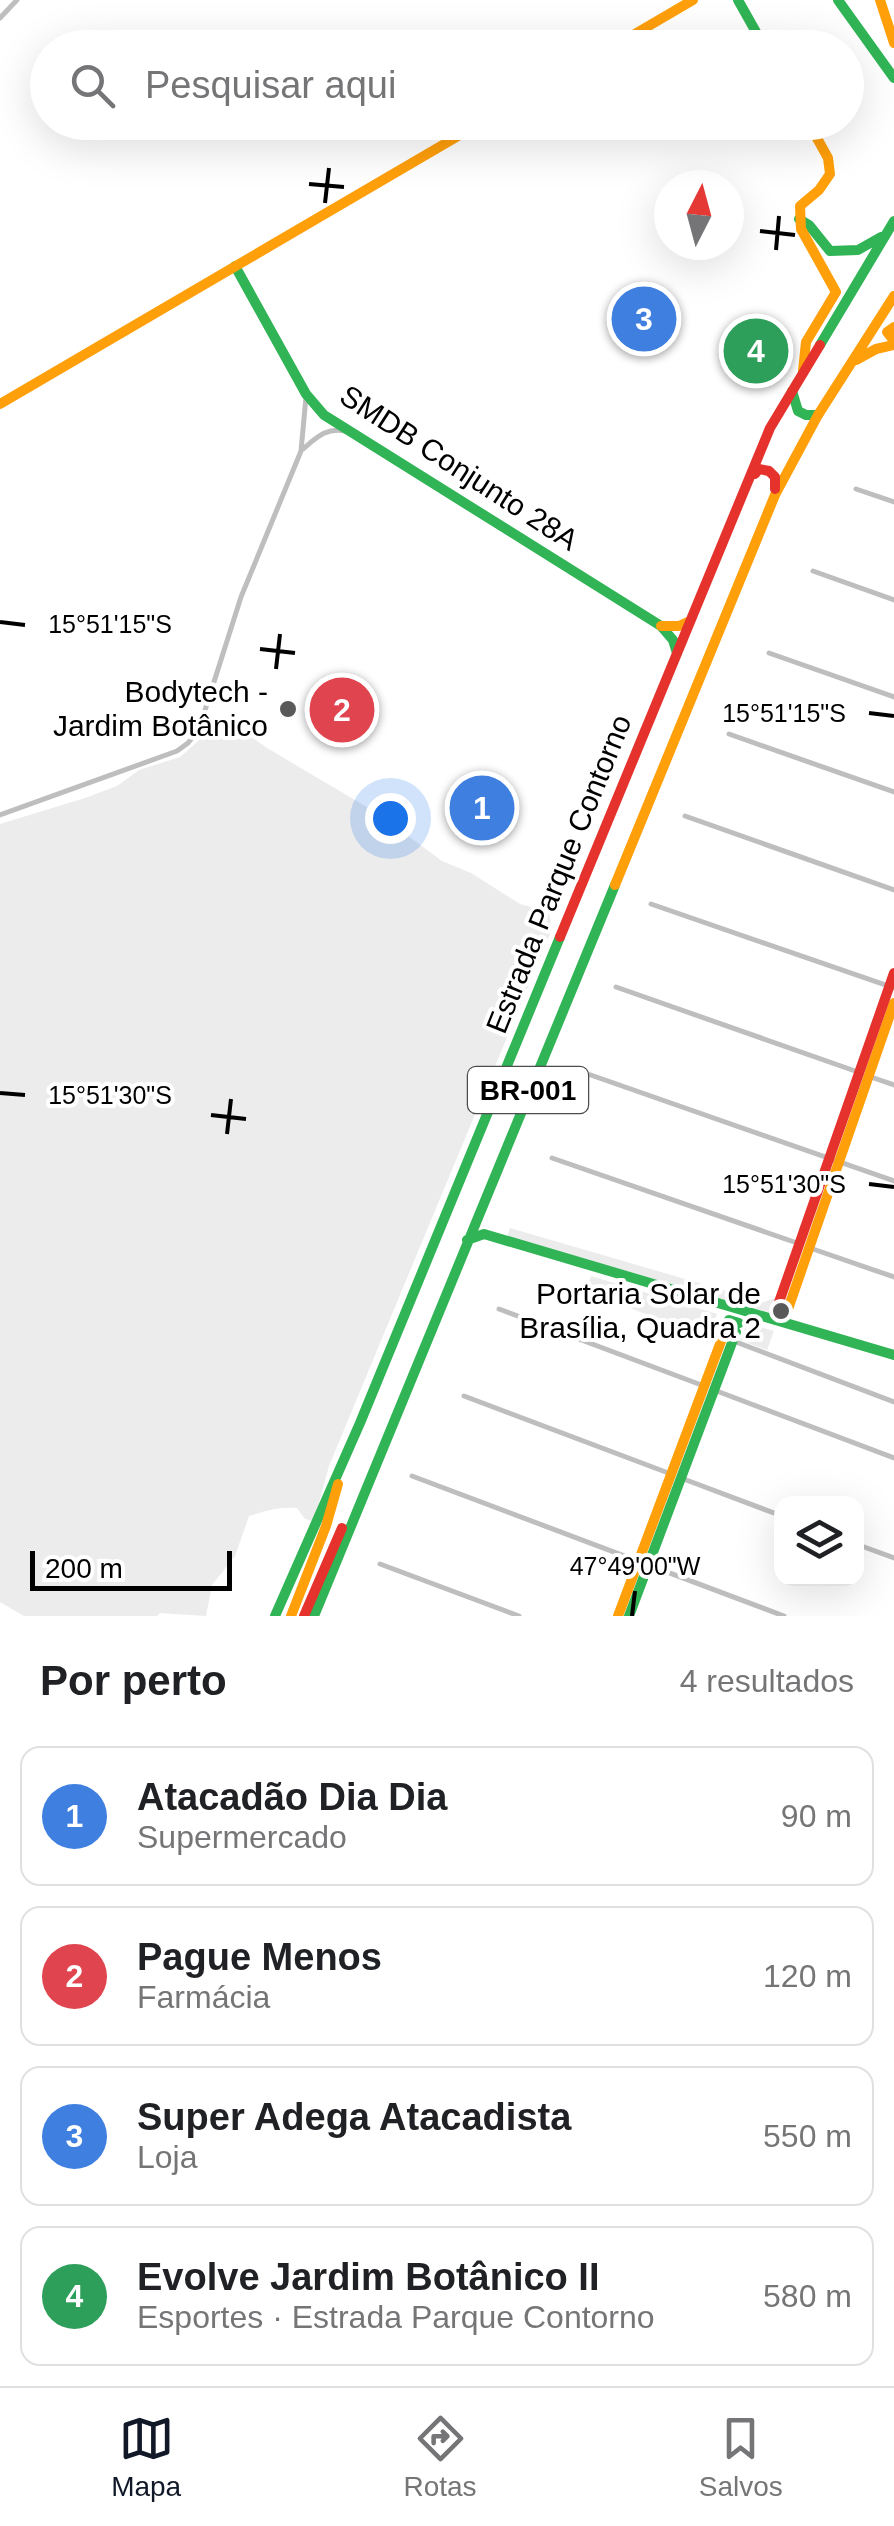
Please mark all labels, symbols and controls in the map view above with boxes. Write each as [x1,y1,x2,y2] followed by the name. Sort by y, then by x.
[30,30,864,140] search box
[65,58,120,113] icon: search
[145,64,396,106] text: Pesquisar aqui
[654,170,744,260] north arrow
[612,282,676,356] pin: 3
[724,314,788,388] pin: 4
[334,378,584,557] street label: SMDB Conjunto 28A
[48,610,172,638] text: 15°51'15"S
[310,672,374,748] pin: 2
[53,675,268,742] place label: Bodytech - Jardim Botânico
[277,698,299,720] marker: Bodytech - Jardim Botânico
[722,699,846,727] text: 15°51'15"S
[480,710,638,1038] street label: Estrada Parque Contorno
[450,770,514,846] pin: 1
[365,793,416,844] your location
[468,1067,588,1113] road number: BR-001
[48,1081,172,1109] text: 15°51'30"S
[722,1170,846,1198] text: 15°51'30"S
[519,1277,761,1344] place label: Portaria Solar de Brasília, Quadra 2
[770,1300,792,1322] marker: Portaria Solar de Brasília, Quadra 2
[774,1496,864,1586] map controls
[774,1496,864,1586] button: layers
[30,1546,232,1590] scale bar
[570,1552,701,1580] text: 47°49'00"W
[45,1553,123,1584] text: 200 m
[40,1657,227,1704] text: Por perto
[680,1663,854,1699] text: 4 resultados
[137,1776,447,1818] text: Atacadão Dia Dia
[66,1798,83,1834] text: 1
[781,1798,852,1834] text: 90 m
[137,1819,347,1855] text: Supermercado
[137,1936,382,1978] text: Pague Menos
[66,1958,83,1994] text: 2
[763,1958,852,1994] text: 120 m
[137,1979,270,2015] text: Farmácia
[137,2096,571,2138] text: Super Adega Atacadista
[66,2118,83,2154] text: 3
[763,2118,852,2154] text: 550 m
[137,2139,198,2175] text: Loja
[137,2256,599,2298] text: Evolve Jardim Botânico II
[66,2278,83,2314] text: 4
[763,2278,852,2314] text: 580 m
[137,2299,655,2335] text: Esportes · Estrada Parque Contorno
[111,2411,181,2503] tab: Mapa
[403,2411,477,2503] tab: Rotas
[699,2411,783,2503] tab: Salvos

